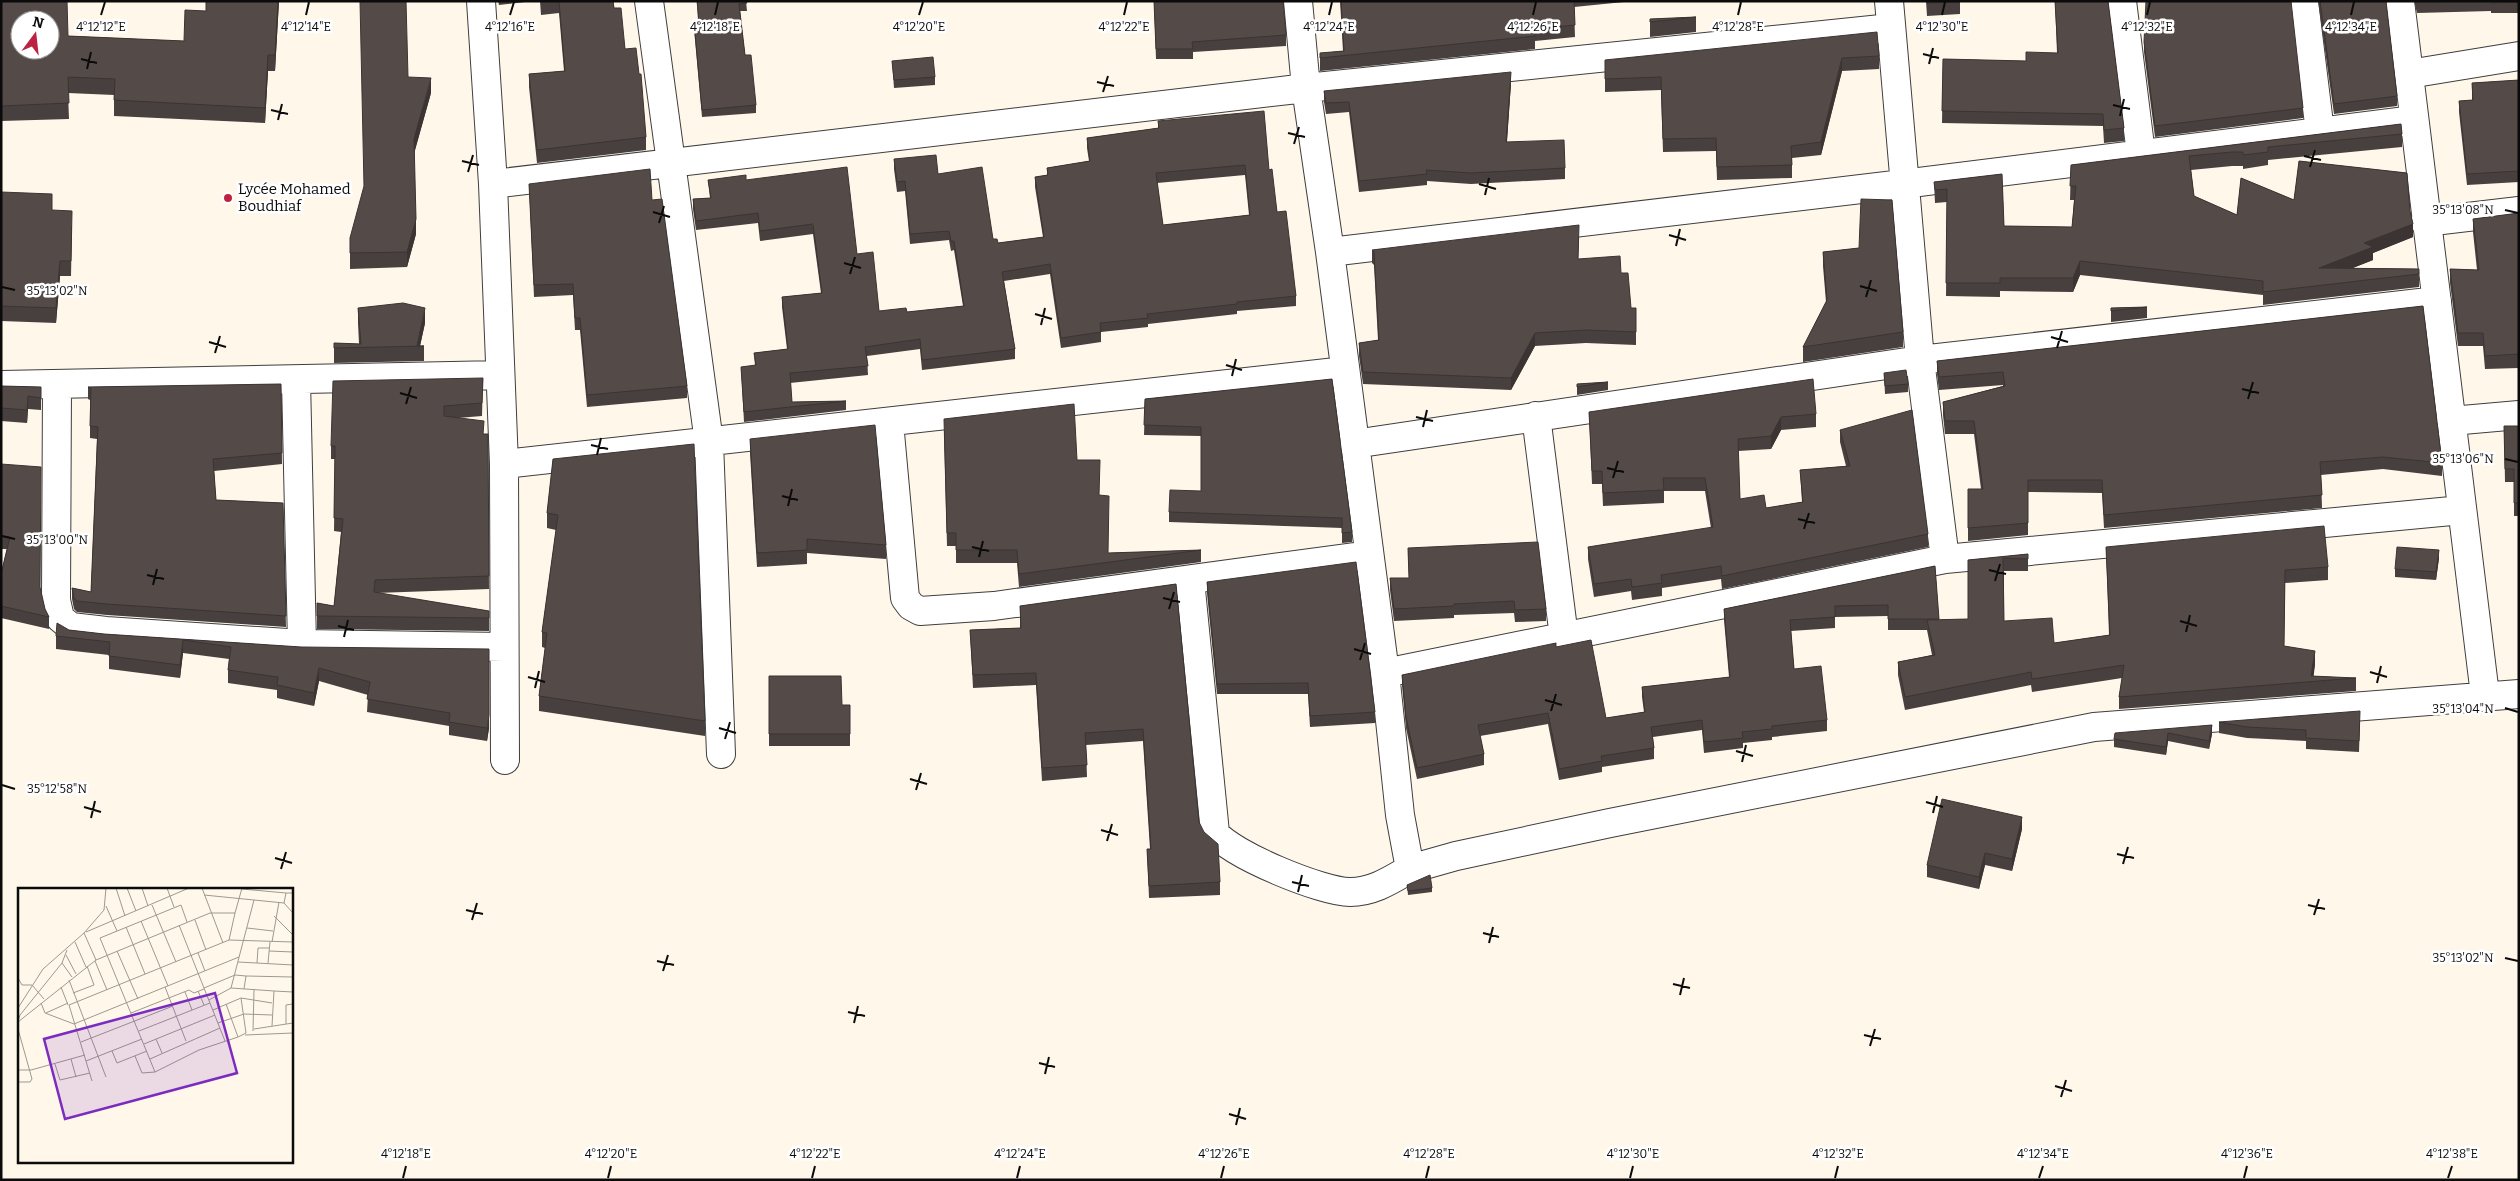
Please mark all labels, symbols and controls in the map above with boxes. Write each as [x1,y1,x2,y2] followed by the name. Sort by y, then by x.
[10,10,60,60] north arrow
[31,13,46,33] text: N
[76,20,126,34] text: 4°12'12"E
[281,20,331,34] text: 4°12'14"E
[485,20,535,34] text: 4°12'16"E
[690,20,740,34] text: 4°12'18"E
[893,20,945,34] text: 4°12'20"E
[1098,20,1150,34] text: 4°12'22"E
[1303,20,1355,34] text: 4°12'24"E
[1507,20,1559,34] text: 4°12'26"E
[1712,20,1764,34] text: 4°12'28"E
[1916,20,1968,34] text: 4°12'30"E
[2121,20,2173,34] text: 4°12'32"E
[2325,20,2377,34] text: 4°12'34"E
[238,180,351,215] place label: Lycée Mohamed Boudhiaf
[222,192,234,204] marker: Lycée Mohamed Boudhiaf
[2432,203,2494,217] text: 35°13'08"N
[27,284,88,298] text: 35°13'02"N
[2432,452,2494,466] text: 35°13'06"N
[26,533,89,547] text: 35°13'00"N
[2432,702,2494,716] text: 35°13'04"N
[27,782,88,796] text: 35°12'58"N
[18,888,292,1164] inset map
[2433,951,2494,965] text: 35°13'02"N
[381,1147,431,1161] text: 4°12'18"E
[585,1147,637,1161] text: 4°12'20"E
[789,1147,841,1161] text: 4°12'22"E
[994,1147,1046,1161] text: 4°12'24"E
[1198,1147,1250,1161] text: 4°12'26"E
[1403,1147,1455,1161] text: 4°12'28"E
[1607,1147,1659,1161] text: 4°12'30"E
[1812,1147,1864,1161] text: 4°12'32"E
[2017,1147,2069,1161] text: 4°12'34"E
[2221,1147,2273,1161] text: 4°12'36"E
[2426,1147,2478,1161] text: 4°12'38"E

